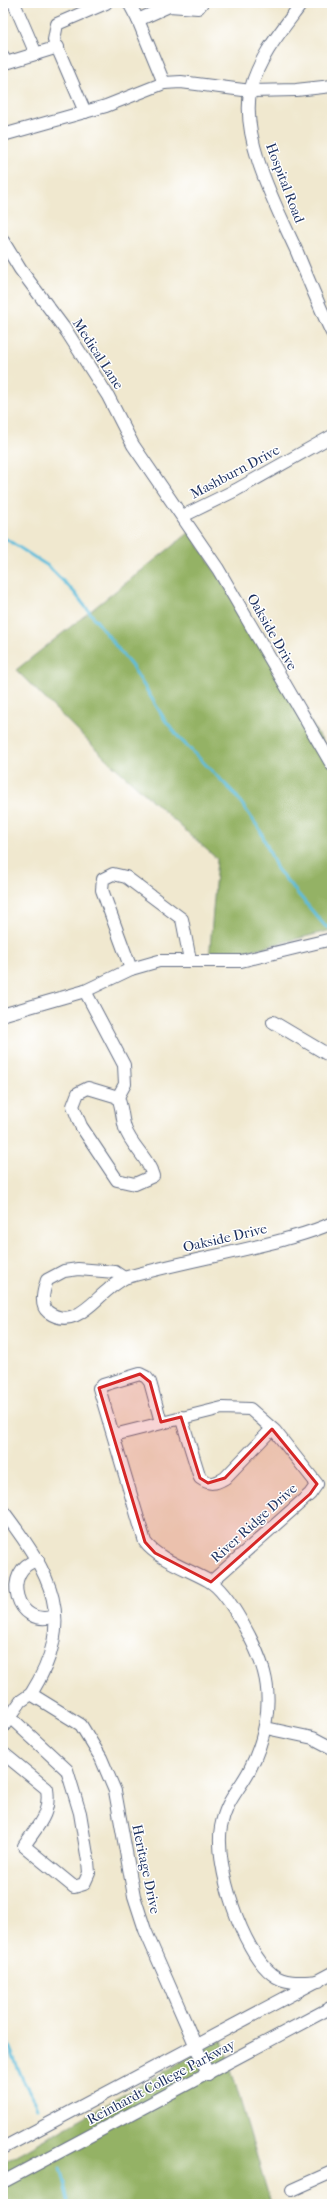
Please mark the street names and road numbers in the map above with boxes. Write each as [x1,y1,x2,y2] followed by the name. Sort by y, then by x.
[262,141,308,226] street label: Hospital Road
[69,316,127,393] street label: Medical Lane
[187,441,283,503] street label: Mashburn Drive
[243,591,301,673] street label: Oakside Drive
[181,1220,269,1256] street label: Oakside Drive
[207,1480,301,1566] street label: River Ridge Drive
[128,1823,164,1915] street label: Heritage Drive
[84,2035,238,2128] street label: Reinhardt College Parkway

